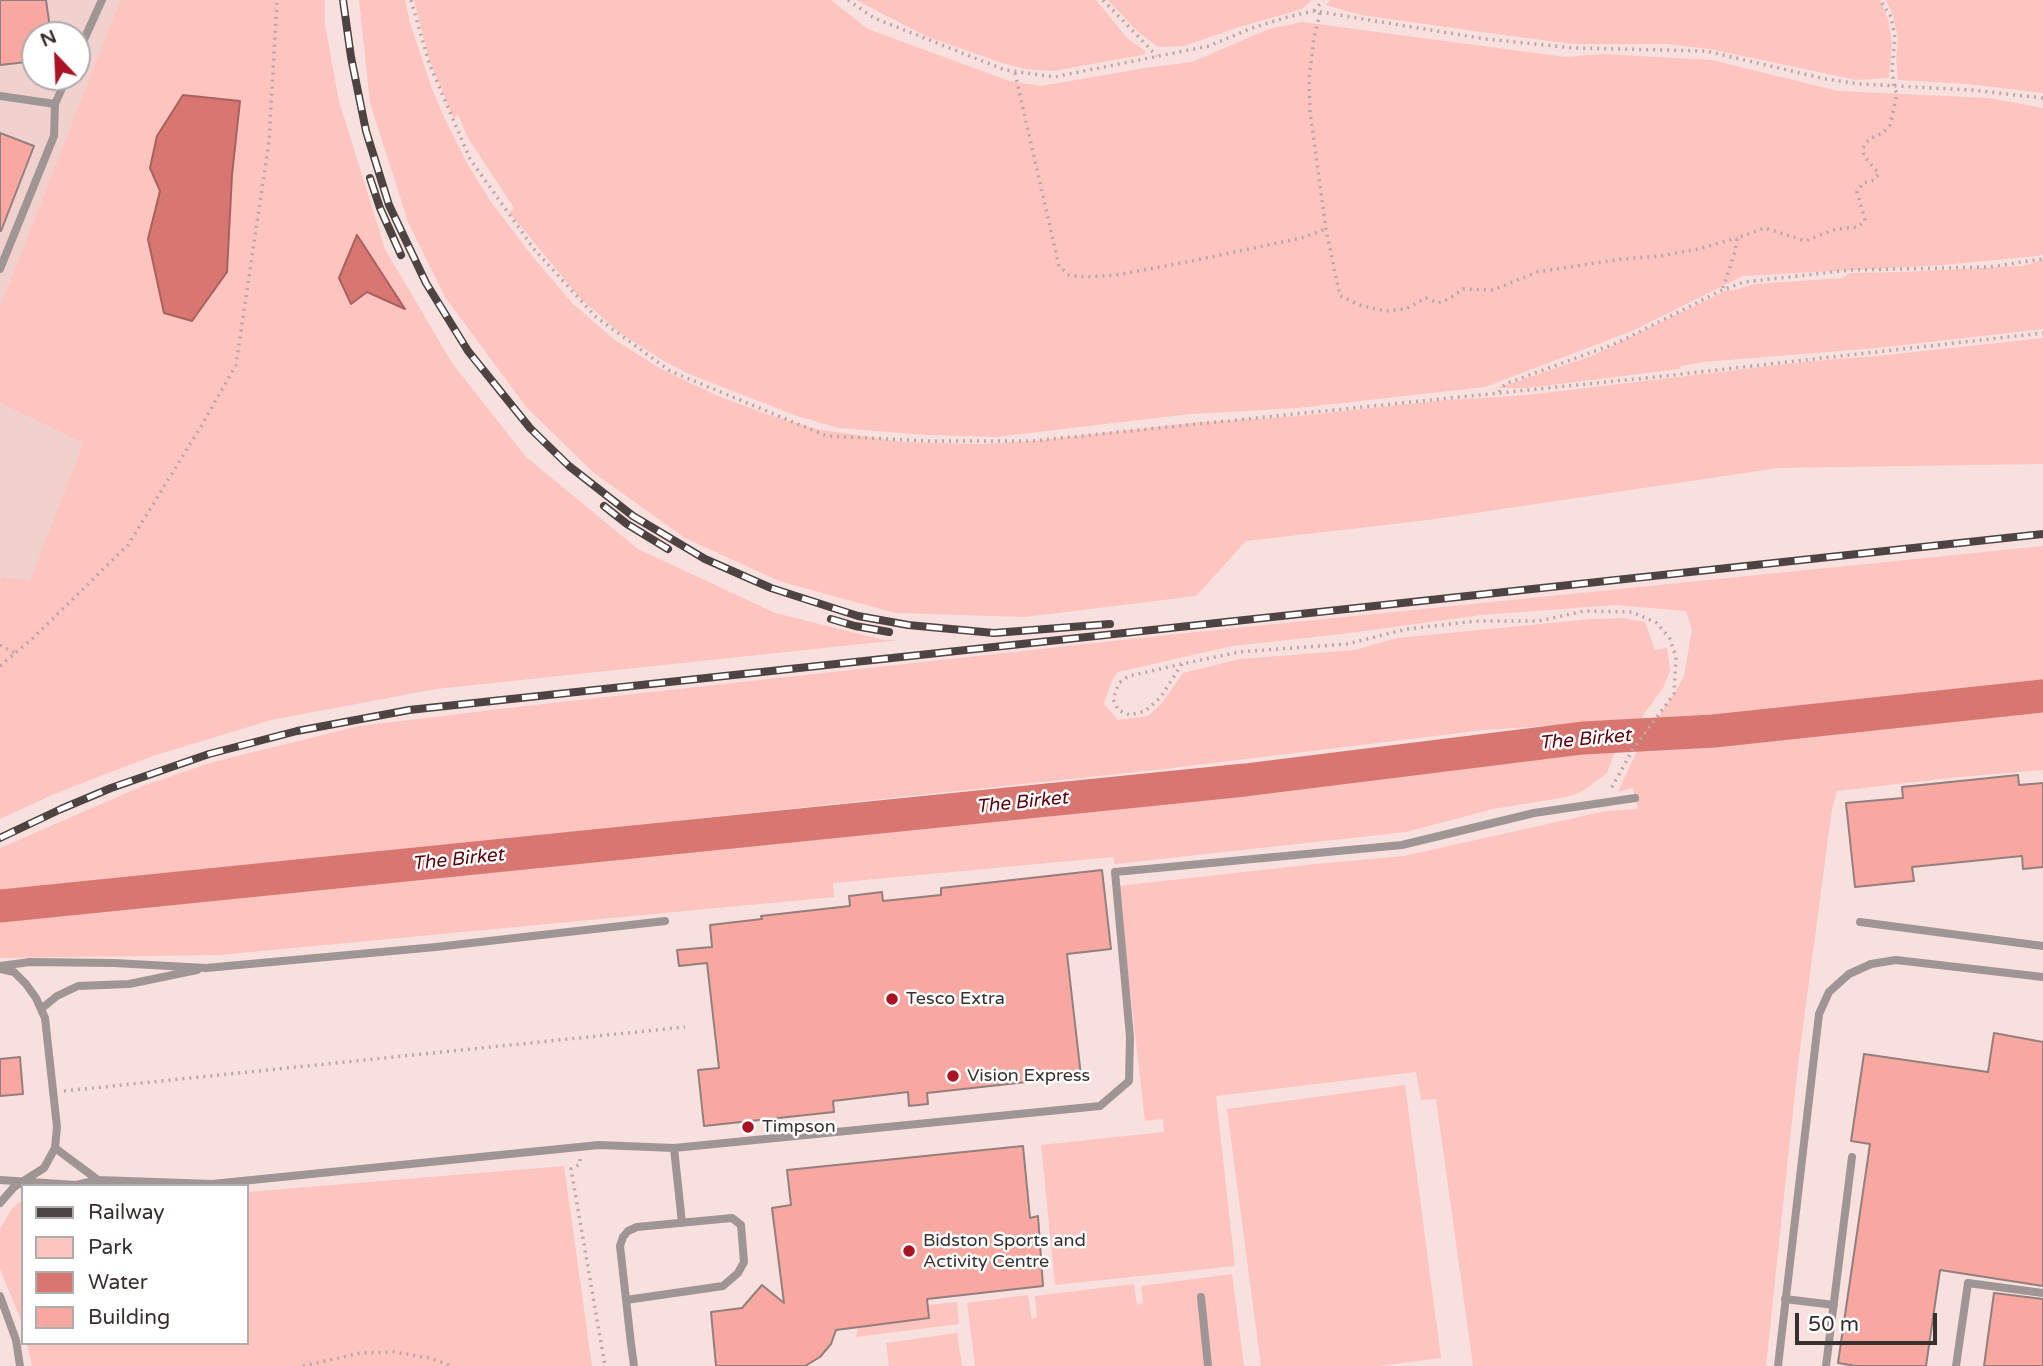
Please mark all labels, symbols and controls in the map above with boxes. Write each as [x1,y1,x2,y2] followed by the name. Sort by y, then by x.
[21,21,91,91] north arrow
[37,25,60,52] text: N
[1538,725,1632,755] water label: The Birket
[975,787,1069,819] water label: The Birket
[411,844,505,876] water label: The Birket
[906,988,1005,1010] place label: Tesco Extra
[884,991,900,1007] marker: Tesco Extra
[967,1065,1090,1087] place label: Vision Express
[945,1068,961,1084] marker: Vision Express
[762,1116,836,1138] place label: Timpson
[740,1119,756,1135] marker: Timpson
[21,1184,248,1345] legend
[88,1200,165,1225] text: Railway
[923,1230,1086,1272] place label: Bidston Sports and Activity Centre
[88,1235,133,1260] text: Park
[901,1243,917,1259] marker: Bidston Sports and Activity Centre
[88,1270,148,1295] text: Water
[1798,1300,1940,1344] scale bar
[88,1305,170,1330] text: Building
[1808,1312,1859,1337] text: 50 m

